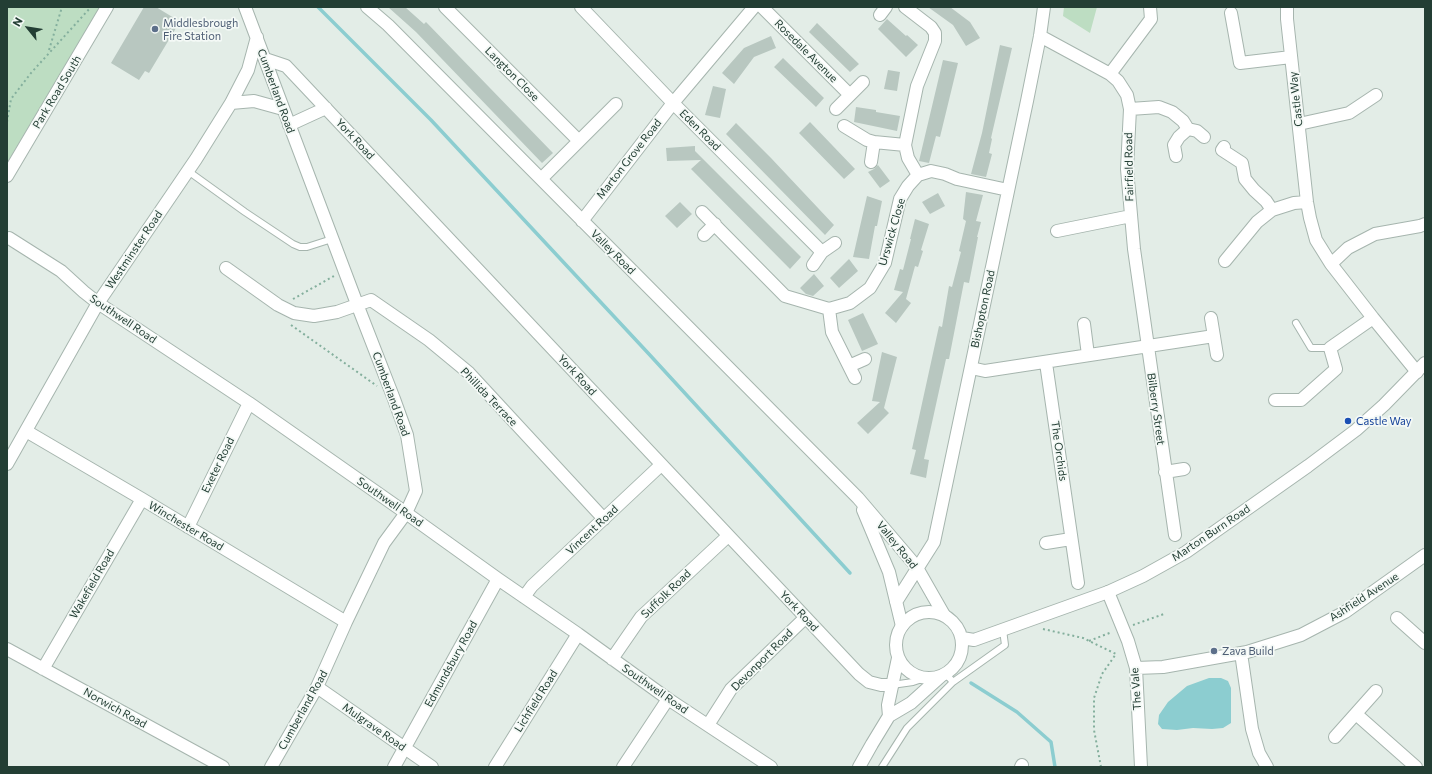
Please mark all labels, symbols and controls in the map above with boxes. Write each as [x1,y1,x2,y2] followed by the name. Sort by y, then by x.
[8,8,48,48] north arrow
[9,15,25,29] text: N
[163,16,238,42] place label: Middlesbrough Fire Station
[772,17,840,85] street label: Rosedale Avenue
[150,24,160,34] marker: Middlesbrough Fire Station
[482,44,542,104] street label: Langton Close
[255,47,297,135] street label: Cumberland Road
[30,53,84,131] street label: Park Road South
[1287,71,1305,127] street label: Castle Way
[677,107,723,153] street label: Eden Road
[333,116,377,162] street label: York Road
[594,116,664,202] street label: Marton Grove Road
[1122,132,1136,202] street label: Fairfield Road
[876,197,908,267] street label: Urswick Close
[103,208,165,292] street label: Westminster Road
[588,227,638,277] street label: Valley Road
[968,269,998,349] street label: Bishopton Road
[87,292,159,346] street label: Southwell Road
[370,350,412,438] street label: Cumberland Road
[555,352,599,398] street label: York Road
[458,365,520,429] street label: Phillida Terrace
[1144,372,1168,446] street label: Bilberry Street
[1356,414,1411,428] place label: Castle Way
[1343,416,1353,426] marker: Castle Way
[1048,420,1070,482] street label: The Orchids
[199,435,237,495] street label: Exeter Road
[354,474,426,530] street label: Southwell Road
[146,498,226,554] street label: Winchester Road
[563,502,621,558] street label: Vincent Road
[1169,502,1253,564] street label: Marton Burn Road
[874,519,920,571] street label: Valley Road
[67,547,117,621] street label: Wakefield Road
[638,567,694,621] street label: Suffolk Road
[1327,570,1401,624] street label: Ashfield Avenue
[777,588,821,634] street label: York Road
[422,618,480,710] street label: Edmundsbury Road
[728,626,796,694] street label: Devonport Road
[1222,644,1274,658] place label: Zava Build
[1209,646,1219,656] marker: Zava Build
[619,661,691,717] street label: Southwell Road
[512,667,560,735] street label: Lichfield Road
[1128,667,1144,711] street label: The Vale
[276,668,330,752] street label: Cumberland Road
[81,685,149,731] street label: Norwich Road
[340,700,408,754] street label: Mulgrave Road

